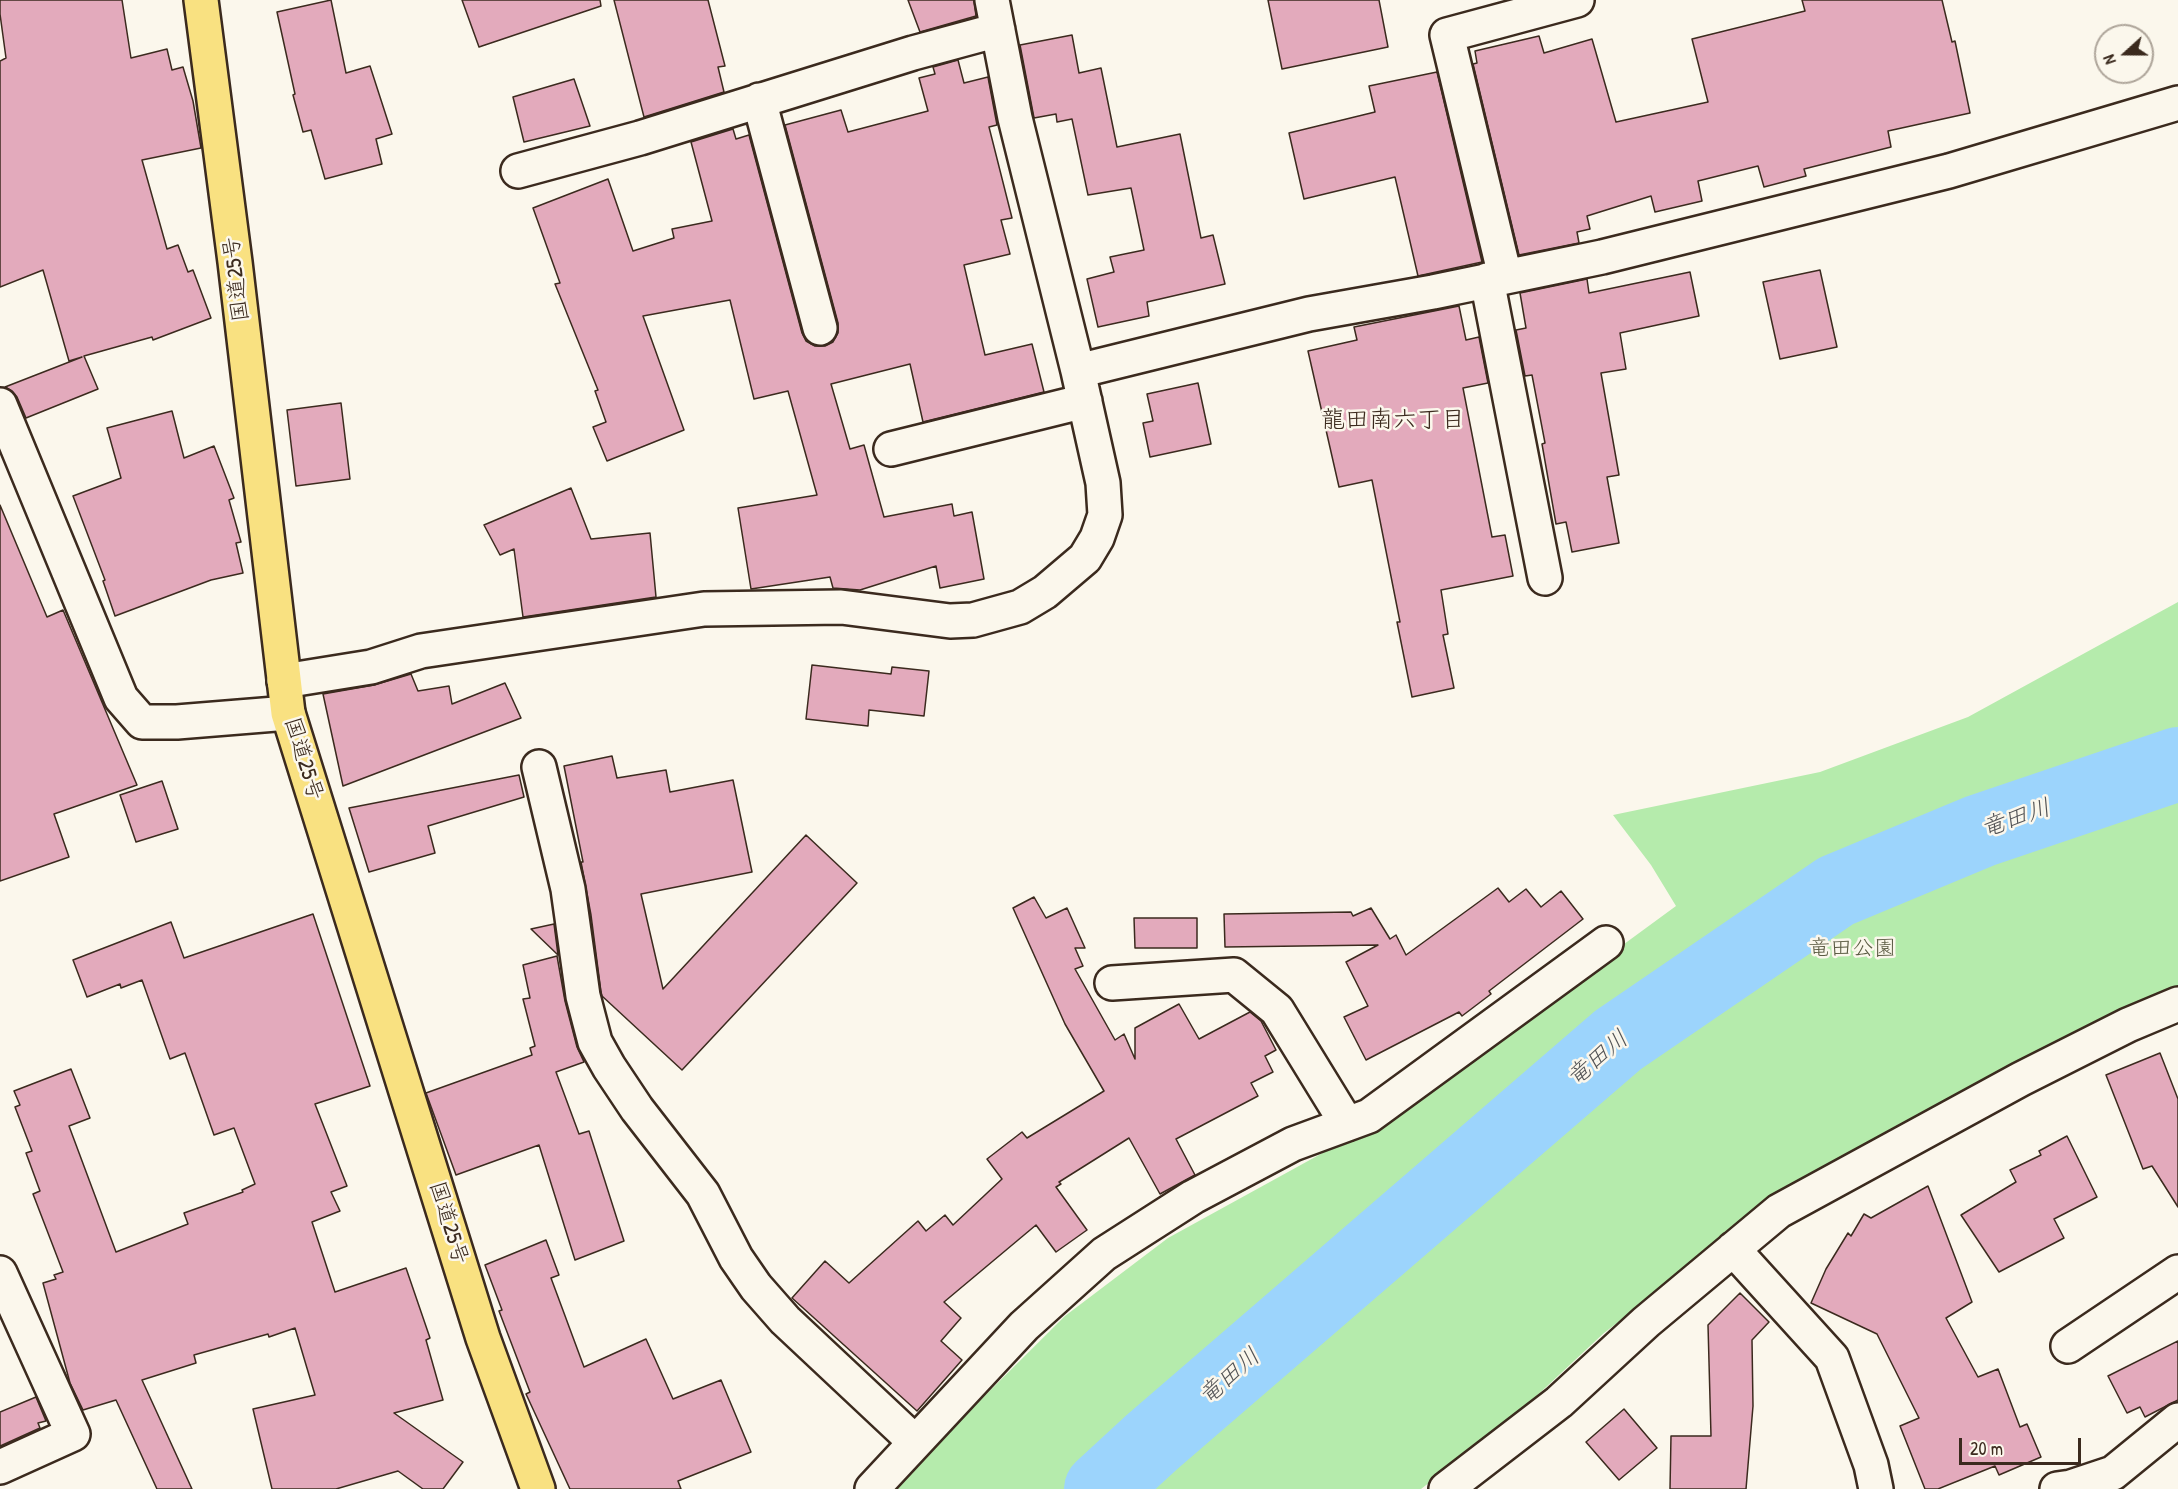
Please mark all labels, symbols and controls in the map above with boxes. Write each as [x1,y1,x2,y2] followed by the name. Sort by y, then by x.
[2094,24,2154,84] north arrow
[2097,52,2121,68] text: N
[219,235,255,323] street label: 国道25号
[1321,407,1465,435] district label: 龍田南六丁目
[278,714,328,804] street label: 国道25号
[1977,794,2055,844] water label: 竜田川
[1808,936,1896,962] park label: 竜田公園
[1561,1025,1635,1093] water label: 竜田川
[423,1178,473,1268] street label: 国道25号
[1193,1343,1267,1411] water label: 竜田川
[1962,1426,2084,1464] scale bar
[1970,1436,2003,1461] text: 20 m

